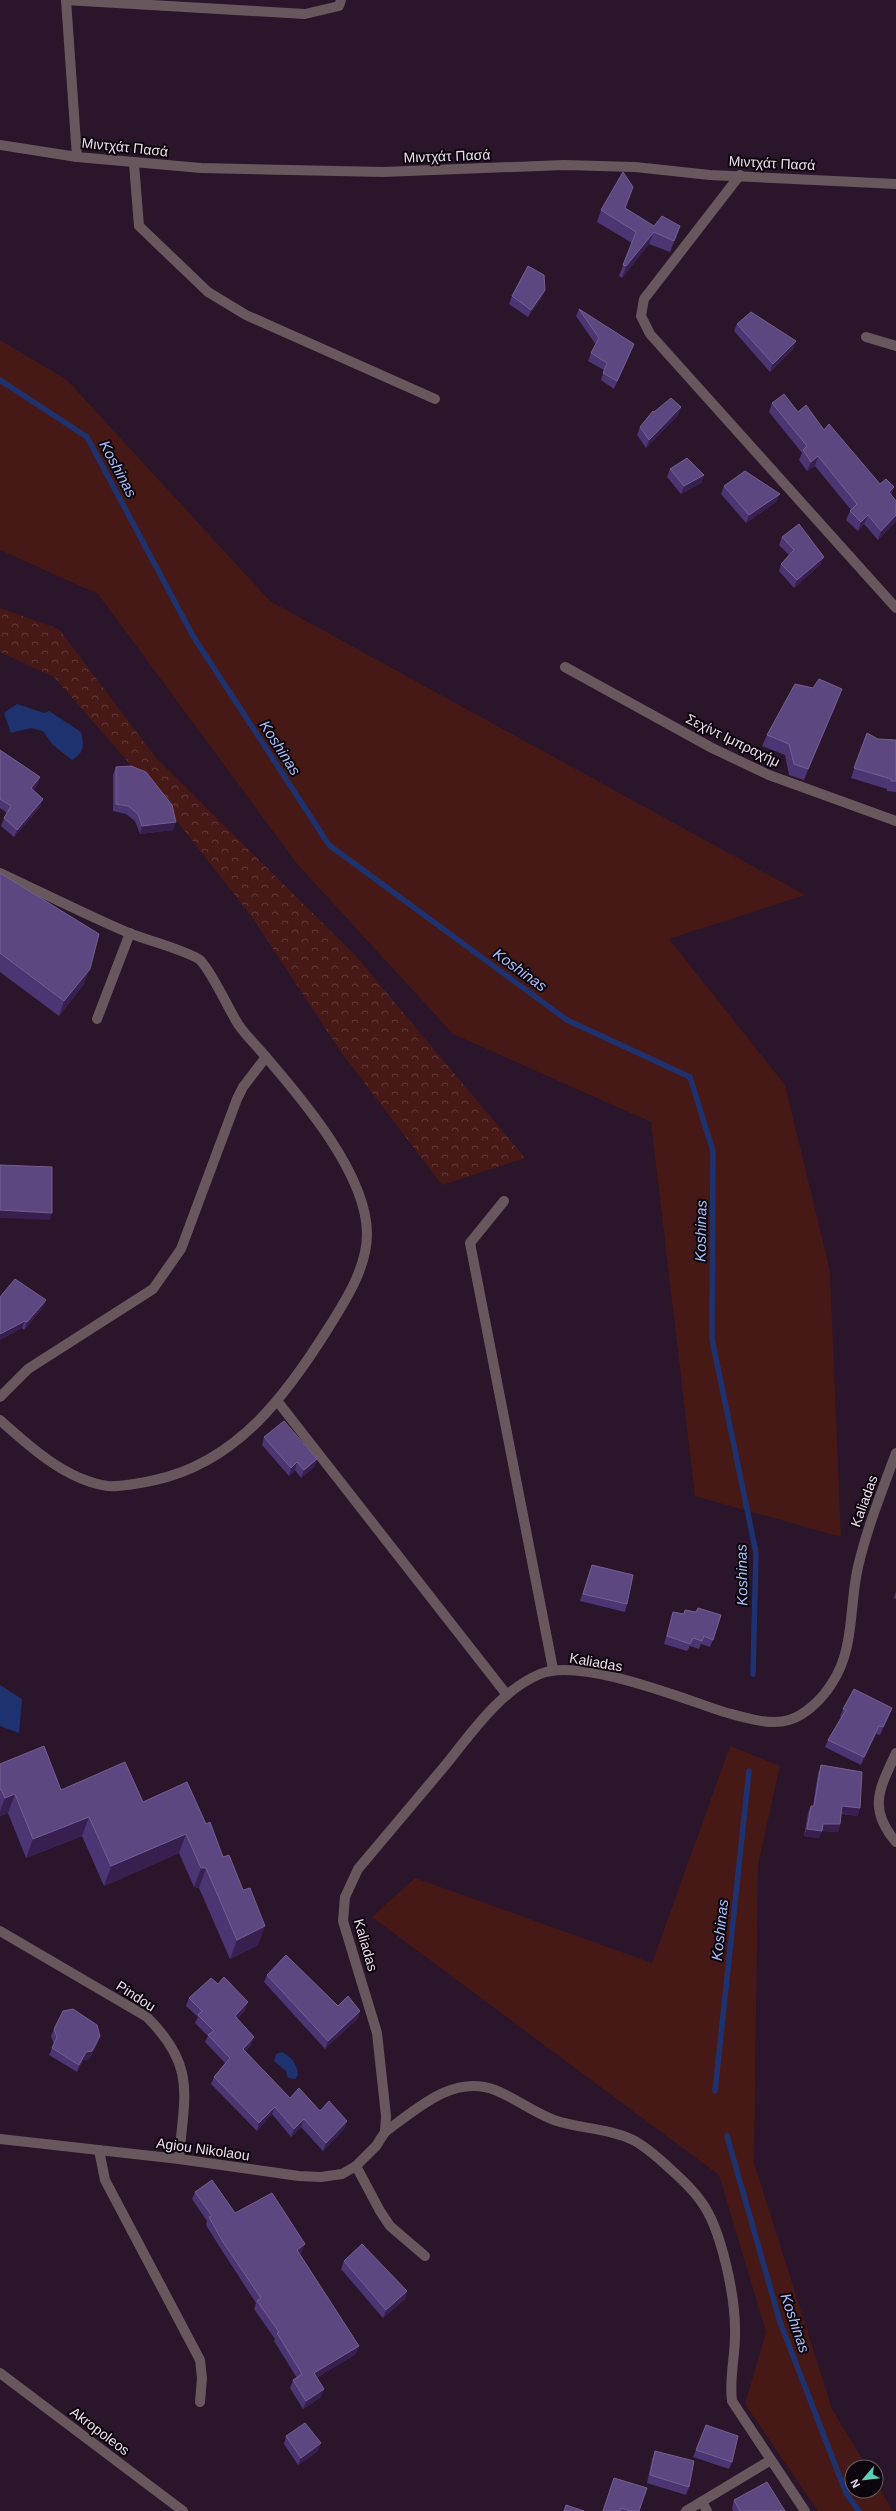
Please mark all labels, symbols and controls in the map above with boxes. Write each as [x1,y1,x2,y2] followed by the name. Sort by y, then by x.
[81,135,169,159] street label: Μιντχάτ Πασά
[403,146,491,166] street label: Μιντχάτ Πασά
[728,153,816,173] street label: Μιντχάτ Πασά
[96,438,141,500] water label: Koshinas
[683,710,783,770] street label: Σεχίντ Ιμπραχήμ
[256,717,305,779] water label: Koshinas
[490,945,551,995] water label: Koshinas
[691,1200,710,1262] water label: Koshinas
[847,1473,881,1529] street label: Kaliadas
[732,1544,751,1606] water label: Koshinas
[568,1649,624,1675] street label: Kaliadas
[708,1898,731,1962] water label: Koshinas
[351,1917,381,1973] street label: Kaliadas
[113,1977,159,2015] street label: Pindou
[155,2135,251,2163] street label: Agiou Nikolaou
[777,2291,814,2355] water label: Koshinas
[67,2404,133,2458] street label: Akropoleos
[844,2459,884,2499] north arrow
[848,2477,862,2490] text: N

